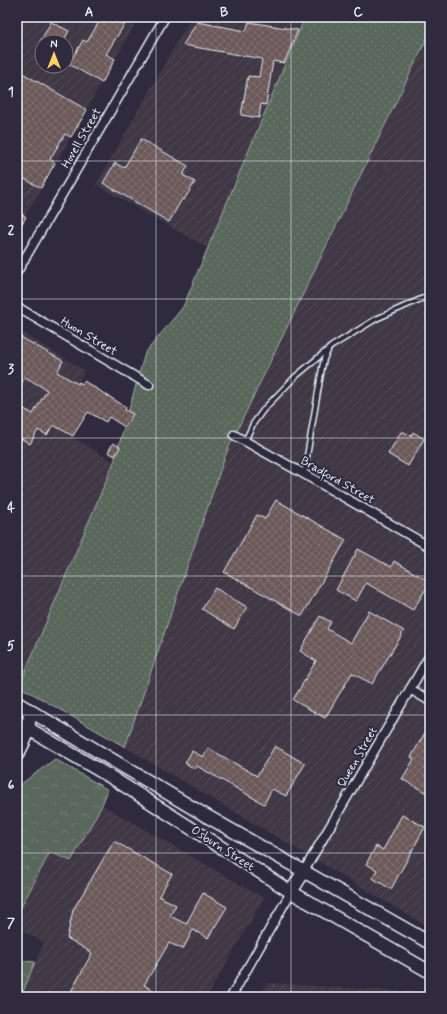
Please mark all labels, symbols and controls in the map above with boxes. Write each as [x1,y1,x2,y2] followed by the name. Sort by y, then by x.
[85,4,93,21] text: A
[220,4,229,21] text: B
[353,4,363,21] text: C
[34,34,74,74] north arrow
[50,38,58,52] text: N
[8,84,14,101] text: 1
[58,105,106,172] street label: Hovell Street
[8,222,15,239] text: 2
[57,314,120,360] street label: Huon Street
[8,361,14,378] text: 3
[297,453,378,510] street label: Bradford Street
[7,500,15,517] text: 4
[7,638,15,655] text: 5
[334,724,382,791] street label: Queen Street
[8,777,15,794] text: 6
[188,822,257,875] street label: Osburn Street
[7,915,15,932] text: 7

